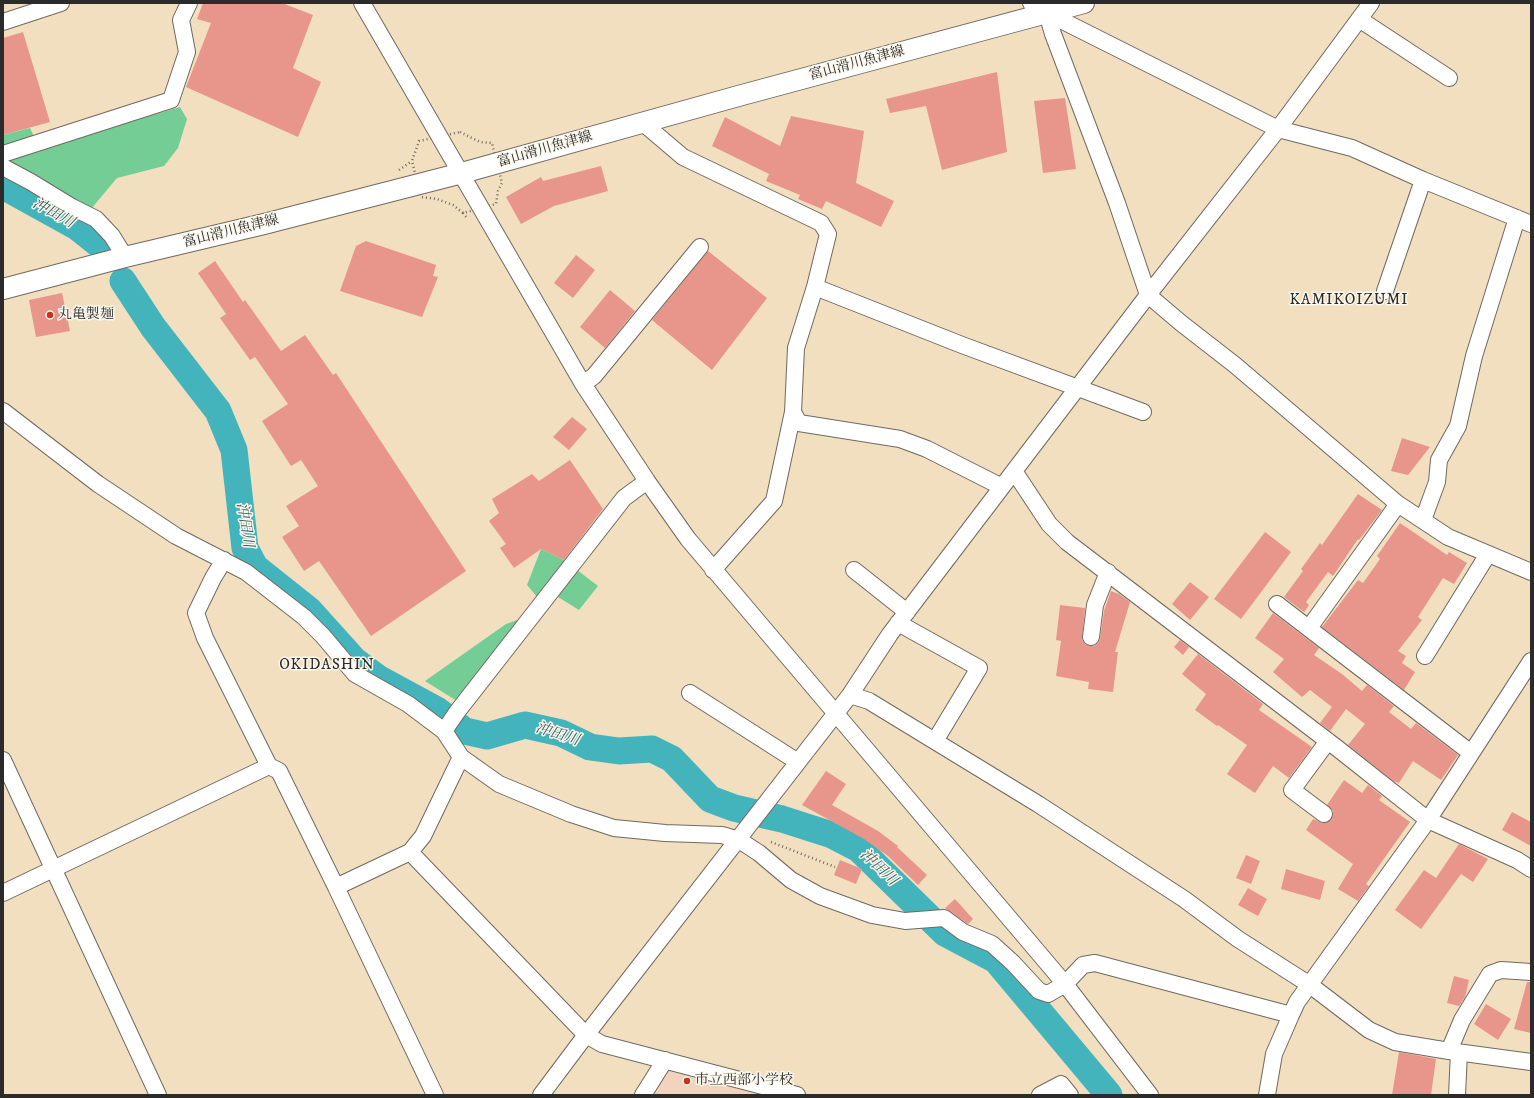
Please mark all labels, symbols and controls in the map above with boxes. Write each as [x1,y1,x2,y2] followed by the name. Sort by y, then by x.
[807,43,907,85] street label: 富山滑川魚津線
[496,128,594,172] street label: 富山滑川魚津線
[29,195,77,233] water label: 沖田川
[181,212,281,252] street label: 富山滑川魚津線
[1290,292,1408,310] district label: KAMIKOIZUMI
[58,307,114,323] place label: 丸亀製麺
[45,310,55,320] marker: 丸亀製麺
[232,501,256,549] water label: 沖田川
[279,657,375,675] district label: OKIDASHIN
[533,719,581,751] water label: 沖田川
[855,846,901,890] water label: 沖田川
[695,1073,793,1089] place label: 市立西部小学校
[682,1076,692,1086] marker: 市立西部小学校

